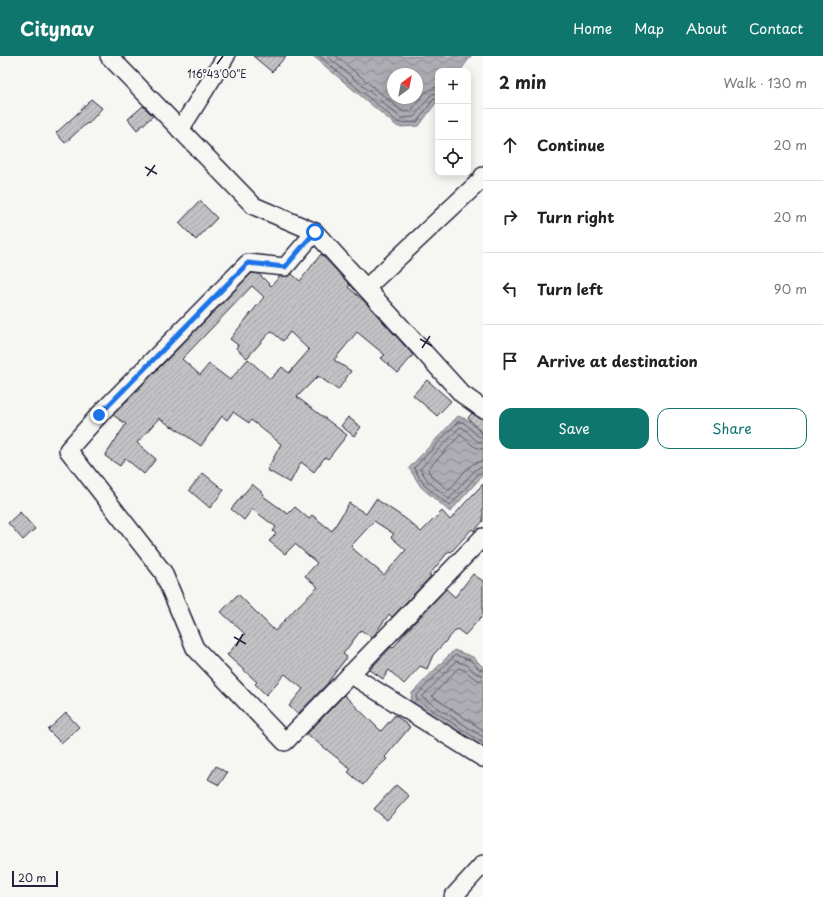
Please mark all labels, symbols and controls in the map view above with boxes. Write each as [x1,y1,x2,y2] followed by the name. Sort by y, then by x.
[20,14,94,42] text: Citynav
[573,18,612,39] text: Home
[634,18,664,39] text: Map
[686,18,727,39] text: About
[749,18,803,39] text: Contact
[187,66,247,81] text: 116°43'00"E
[387,68,423,104] north arrow
[435,68,471,176] map controls
[435,68,471,104] button: +
[499,69,546,95] text: 2 min
[724,73,807,92] text: Walk · 130 m
[435,104,471,140] button: −
[537,133,605,156] text: Continue
[499,134,521,156] icon: ahead
[773,135,807,154] text: 20 m
[435,140,471,176] button: locate
[537,205,614,228] text: Turn right
[499,206,521,228] icon: right
[773,207,807,226] text: 20 m
[306,223,324,241] route start
[537,277,603,300] text: Turn left
[499,278,521,300] icon: left
[774,279,807,298] text: 90 m
[537,349,698,372] text: Arrive at destination
[499,350,521,372] icon: arrive
[90,406,108,424] route end
[499,408,649,449] button: Save
[657,408,807,449] button: Share
[12,869,58,888] scale bar
[18,869,46,886] text: 20 m

